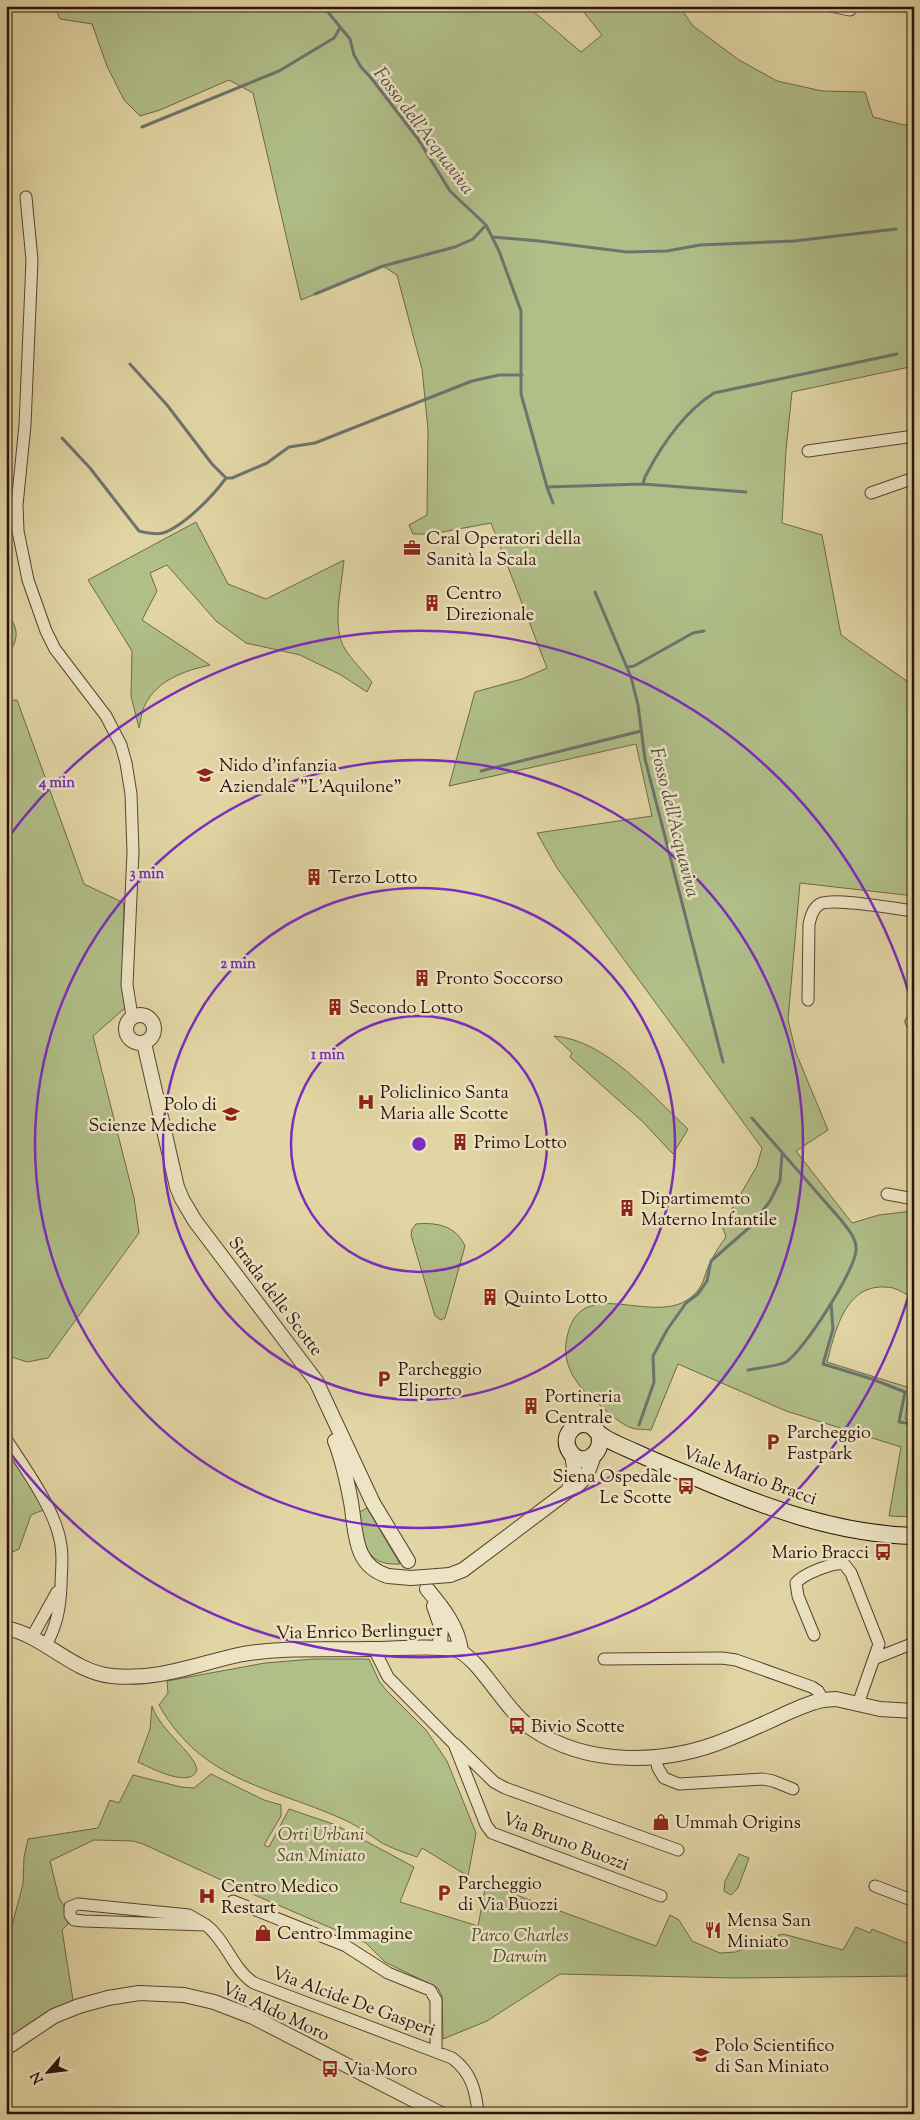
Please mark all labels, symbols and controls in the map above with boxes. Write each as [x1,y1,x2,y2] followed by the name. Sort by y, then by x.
[366,62,480,201] water label: Fosso dell'Acquaviva
[426,527,581,574] place label: Cral Operatori della Sanità la Scala
[402,538,422,558] office icon: Cral Operatori della Sanità la Scala
[446,582,534,629] place label: Centro Direzionale
[422,593,442,613] building icon: Centro Direzionale
[642,745,705,901] water label: Fosso dell'Acquaviva
[219,754,402,801] place label: Nido d'infanzia Aziendale "L'Aquilone"
[195,765,215,785] school or university icon: Nido d'infanzia Aziendale "L'Aquilone"
[38,773,75,794] text: 4 min
[130,864,165,885] text: 3 min
[328,866,418,892] place label: Terzo Lotto
[304,867,324,887] building icon: Terzo Lotto
[220,954,256,975] text: 2 min
[436,967,563,993] place label: Pronto Soccorso
[412,968,432,988] building icon: Pronto Soccorso
[349,996,463,1022] place label: Secondo Lotto
[325,997,345,1017] building icon: Secondo Lotto
[311,1045,345,1066] text: 1 min
[380,1081,509,1128] place label: Policlinico Santa Maria alle Scotte
[356,1092,376,1112] hospital icon: Policlinico Santa Maria alle Scotte
[88,1093,217,1140] place label: Polo di Scienze Mediche
[221,1104,241,1124] school or university icon: Polo di Scienze Mediche
[474,1131,567,1157] place label: Primo Lotto
[450,1132,470,1152] building icon: Primo Lotto
[410,1135,428,1153] centre of rings
[641,1187,777,1234] place label: Dipartimemto Materno Infantile
[617,1198,637,1218] building icon: Dipartimemto Materno Infantile
[221,1232,328,1362] street label: Strada delle Scotte
[504,1286,608,1312] place label: Quinto Lotto
[480,1287,500,1307] building icon: Quinto Lotto
[398,1358,482,1405] place label: Parcheggio Eliporto
[374,1369,394,1389] parking icon: Parcheggio Eliporto
[545,1385,621,1432] place label: Portineria Centrale
[521,1396,541,1416] building icon: Portineria Centrale
[787,1421,871,1468] place label: Parcheggio Fastpark
[763,1432,783,1452] parking icon: Parcheggio Fastpark
[678,1440,820,1513] street label: Viale Mario Bracci
[553,1465,672,1512] place label: Siena Ospedale Le Scotte
[676,1476,696,1496] bus stop icon: Siena Ospedale Le Scotte
[771,1541,869,1567] place label: Mario Bracci
[873,1542,893,1562] bus stop icon: Mario Bracci
[275,1619,443,1647] street label: Via Enrico Berlinguer
[531,1715,625,1741] place label: Bivio Scotte
[507,1716,527,1736] bus stop icon: Bivio Scotte
[498,1807,632,1879] street label: Via Bruno Buozzi
[675,1811,801,1837] place label: Ummah Origins
[651,1812,671,1832] shop icon: Ummah Origins
[277,1823,365,1870] park label: Orti Urbani San Miniato
[458,1872,558,1919] place label: Parcheggio di Via Buozzi
[221,1875,338,1922] place label: Centro Medico Restart
[434,1883,454,1903] parking icon: Parcheggio di Via Buozzi
[197,1886,217,1906] hospital icon: Centro Medico Restart
[727,1909,812,1956] place label: Mensa San Miniato
[703,1920,723,1940] restaurant icon: Mensa San Miniato
[277,1922,413,1948] place label: Centro Immagine
[253,1923,273,1943] shop icon: Centro Immagine
[471,1924,569,1971] park label: Parco Charles Darwin
[268,1961,439,2045] street label: Via Alcide De Gasperi
[217,1976,334,2049] street label: Via Aldo Moro
[715,2034,835,2081] place label: Polo Scientifico di San Miniato
[691,2045,711,2065] school or university icon: Polo Scientifico di San Miniato
[22,2048,72,2098] north arrow
[344,2058,418,2084] place label: Via Moro
[320,2059,340,2079] bus stop icon: Via Moro
[27,2068,50,2087] text: N

